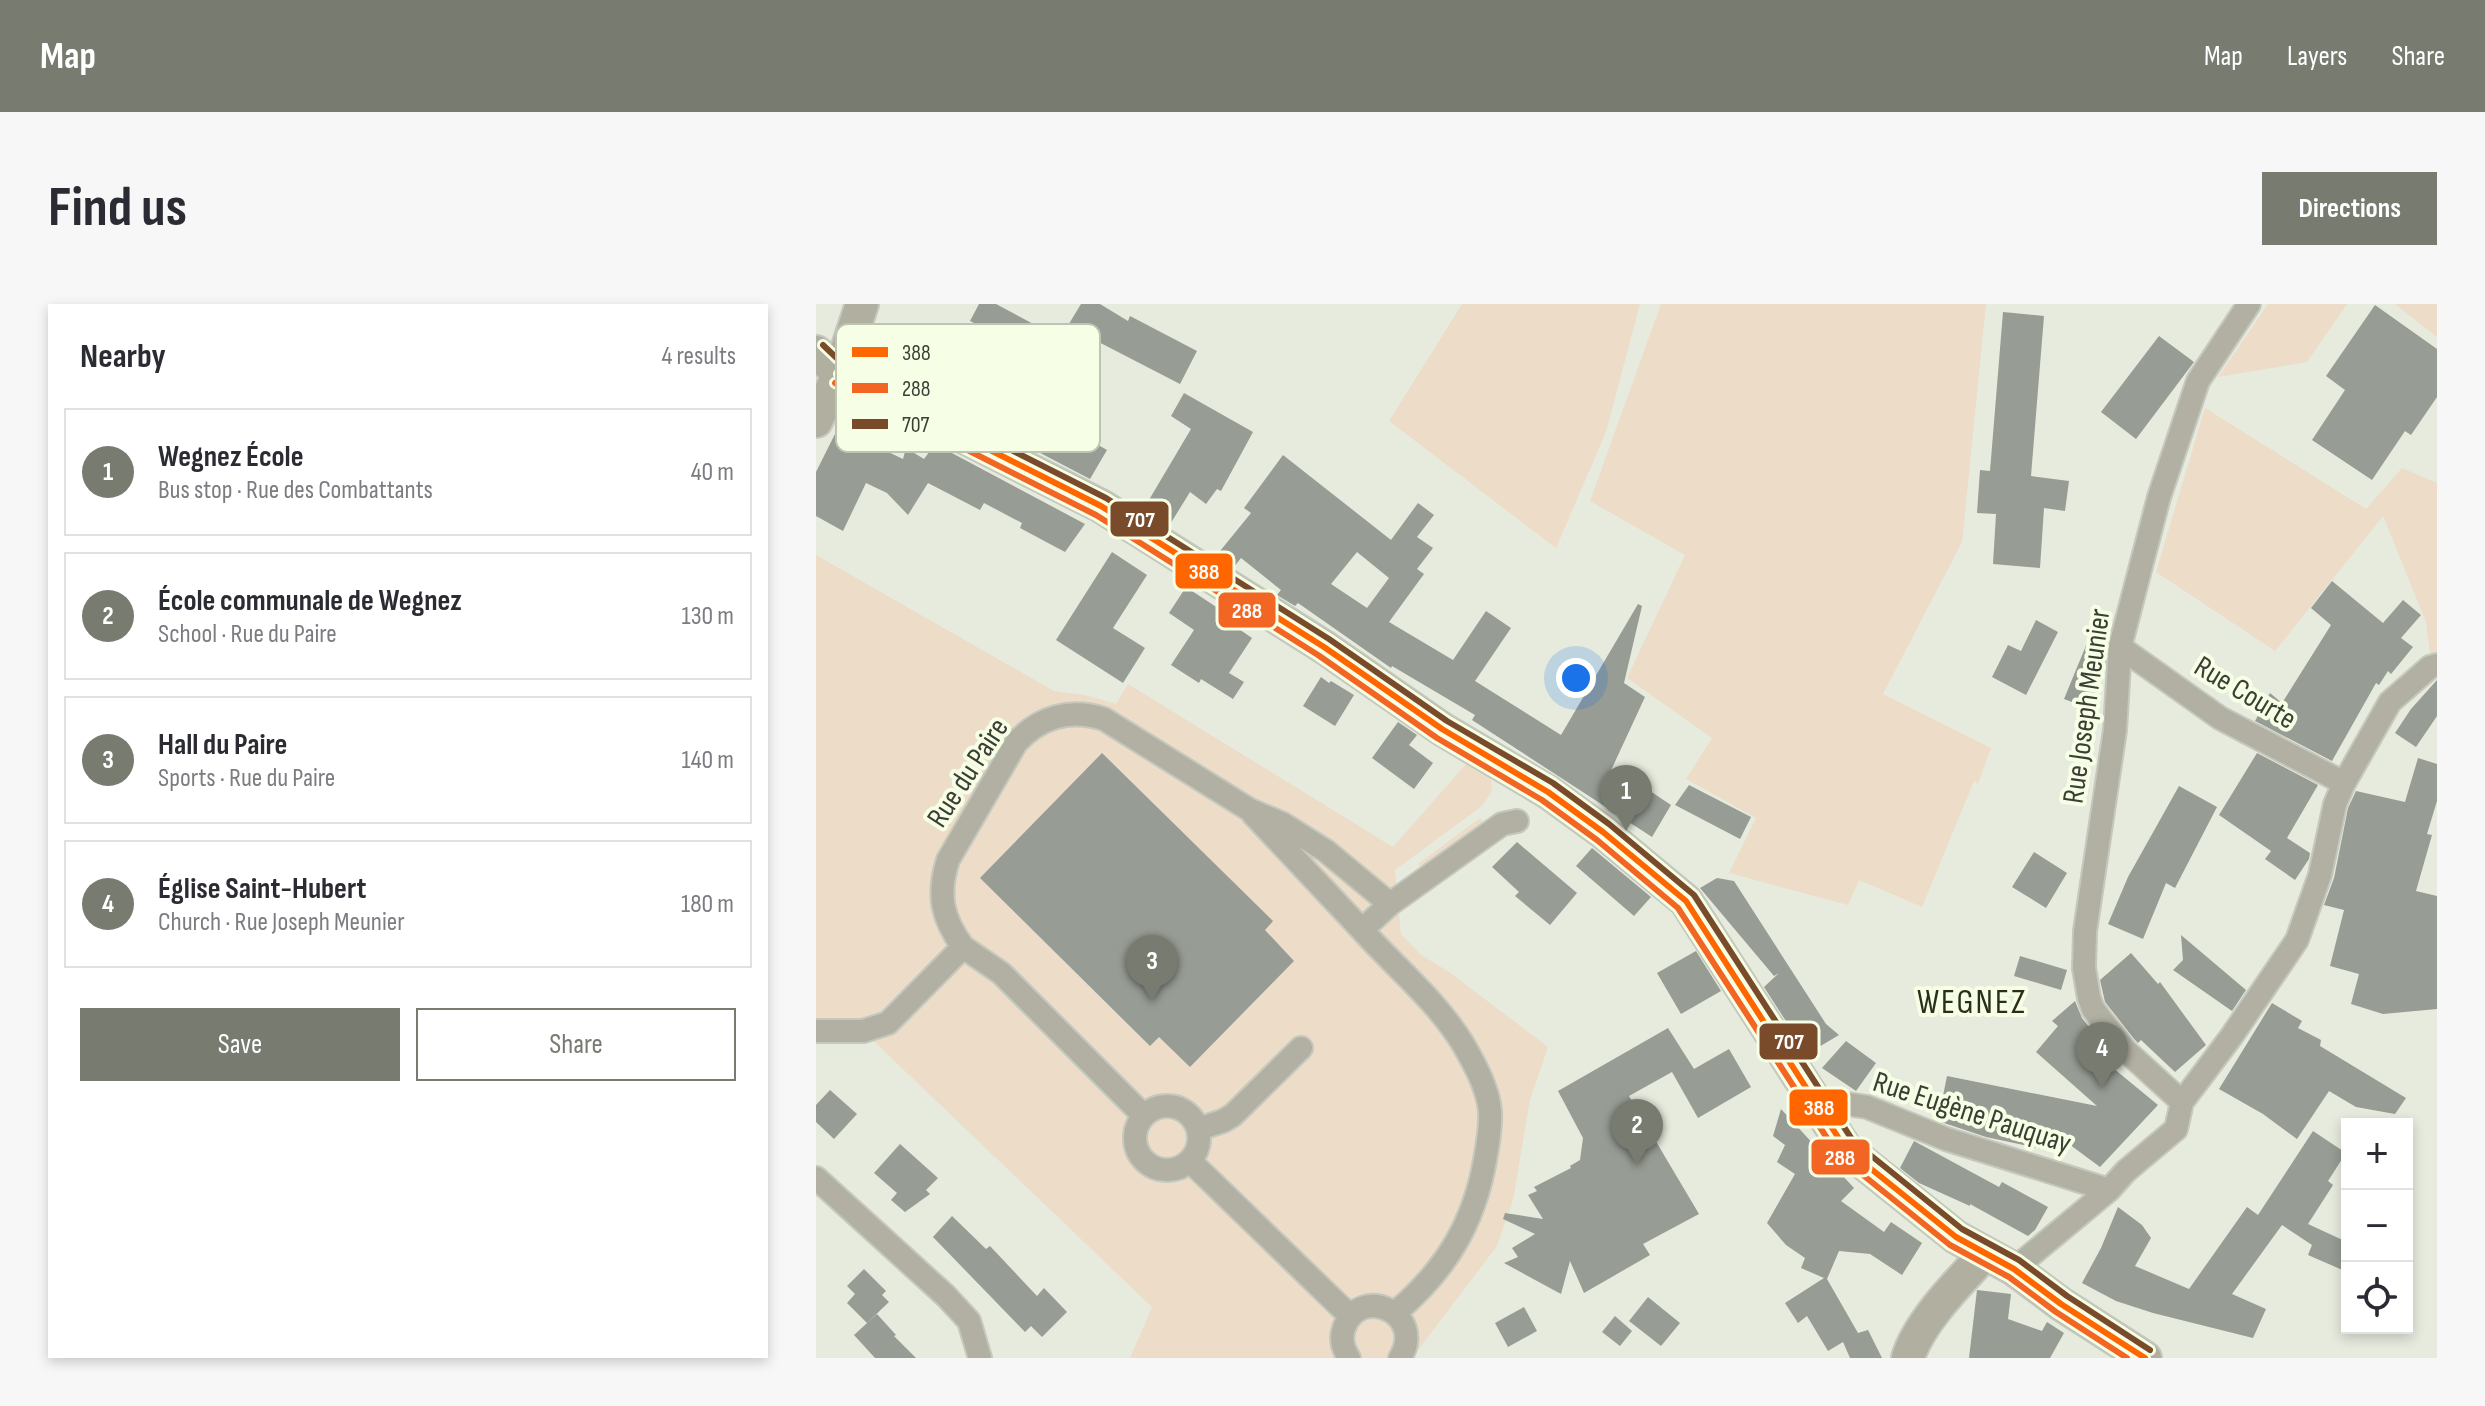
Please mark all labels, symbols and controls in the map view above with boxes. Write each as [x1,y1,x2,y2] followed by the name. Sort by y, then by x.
[40,34,96,79] text: Map
[2204,40,2243,73] text: Map
[2287,40,2347,73] text: Layers
[2391,40,2445,73] text: Share
[2262,172,2437,245] button: Directions
[48,175,187,242] text: Find us
[836,324,1100,452] legend
[80,336,166,377] text: Nearby
[902,340,931,367] text: 388
[661,341,736,372] text: 4 results
[902,376,930,403] text: 288
[902,412,930,439] text: 707
[158,439,304,475] text: Wegnez École
[103,457,113,488] text: 1
[691,457,734,488] text: 40 m
[158,475,433,506] text: Bus stop · Rue des Combattants
[1109,500,1170,538] line badge: 707
[1125,507,1155,534] text: 707
[1174,552,1234,590] line badge: 388
[1189,559,1219,586] text: 388
[158,583,462,619] text: École communale de Wegnez
[1217,591,1277,629] line badge: 288
[1232,598,1262,625] text: 288
[102,601,114,632] text: 2
[682,601,734,632] text: 130 m
[2056,606,2119,806] street label: Rue Joseph Meunier
[158,619,337,650] text: School · Rue du Paire
[2188,649,2302,737] street label: Rue Courte
[1556,658,1596,698] your location
[920,712,1016,834] street label: Rue du Paire
[158,727,287,763] text: Hall du Paire
[102,745,114,776] text: 3
[682,745,734,776] text: 140 m
[158,763,335,794] text: Sports · Rue du Paire
[1600,765,1652,831] pin: 1
[158,871,367,907] text: Église Saint-Hubert
[102,889,114,920] text: 4
[681,889,734,920] text: 180 m
[158,907,405,938] text: Church · Rue Joseph Meunier
[1126,935,1178,1001] pin: 3
[1917,982,2027,1023] district label: WEGNEZ
[80,1008,400,1081] button: Save
[416,1008,736,1081] button: Share
[1758,1022,1819,1061] line badge: 707
[2076,1022,2128,1088] pin: 4
[1774,1029,1804,1056] text: 707
[1868,1064,2076,1162] street label: Rue Eugène Pauquay
[1788,1088,1849,1127] line badge: 388
[1804,1095,1834,1122] text: 388
[1611,1099,1663,1165] pin: 2
[2341,1118,2413,1334] map controls
[2341,1118,2413,1190] button: +
[1810,1138,1871,1176] line badge: 288
[1825,1145,1855,1172] text: 288
[2341,1190,2413,1262] button: −
[2341,1262,2413,1334] button: locate

